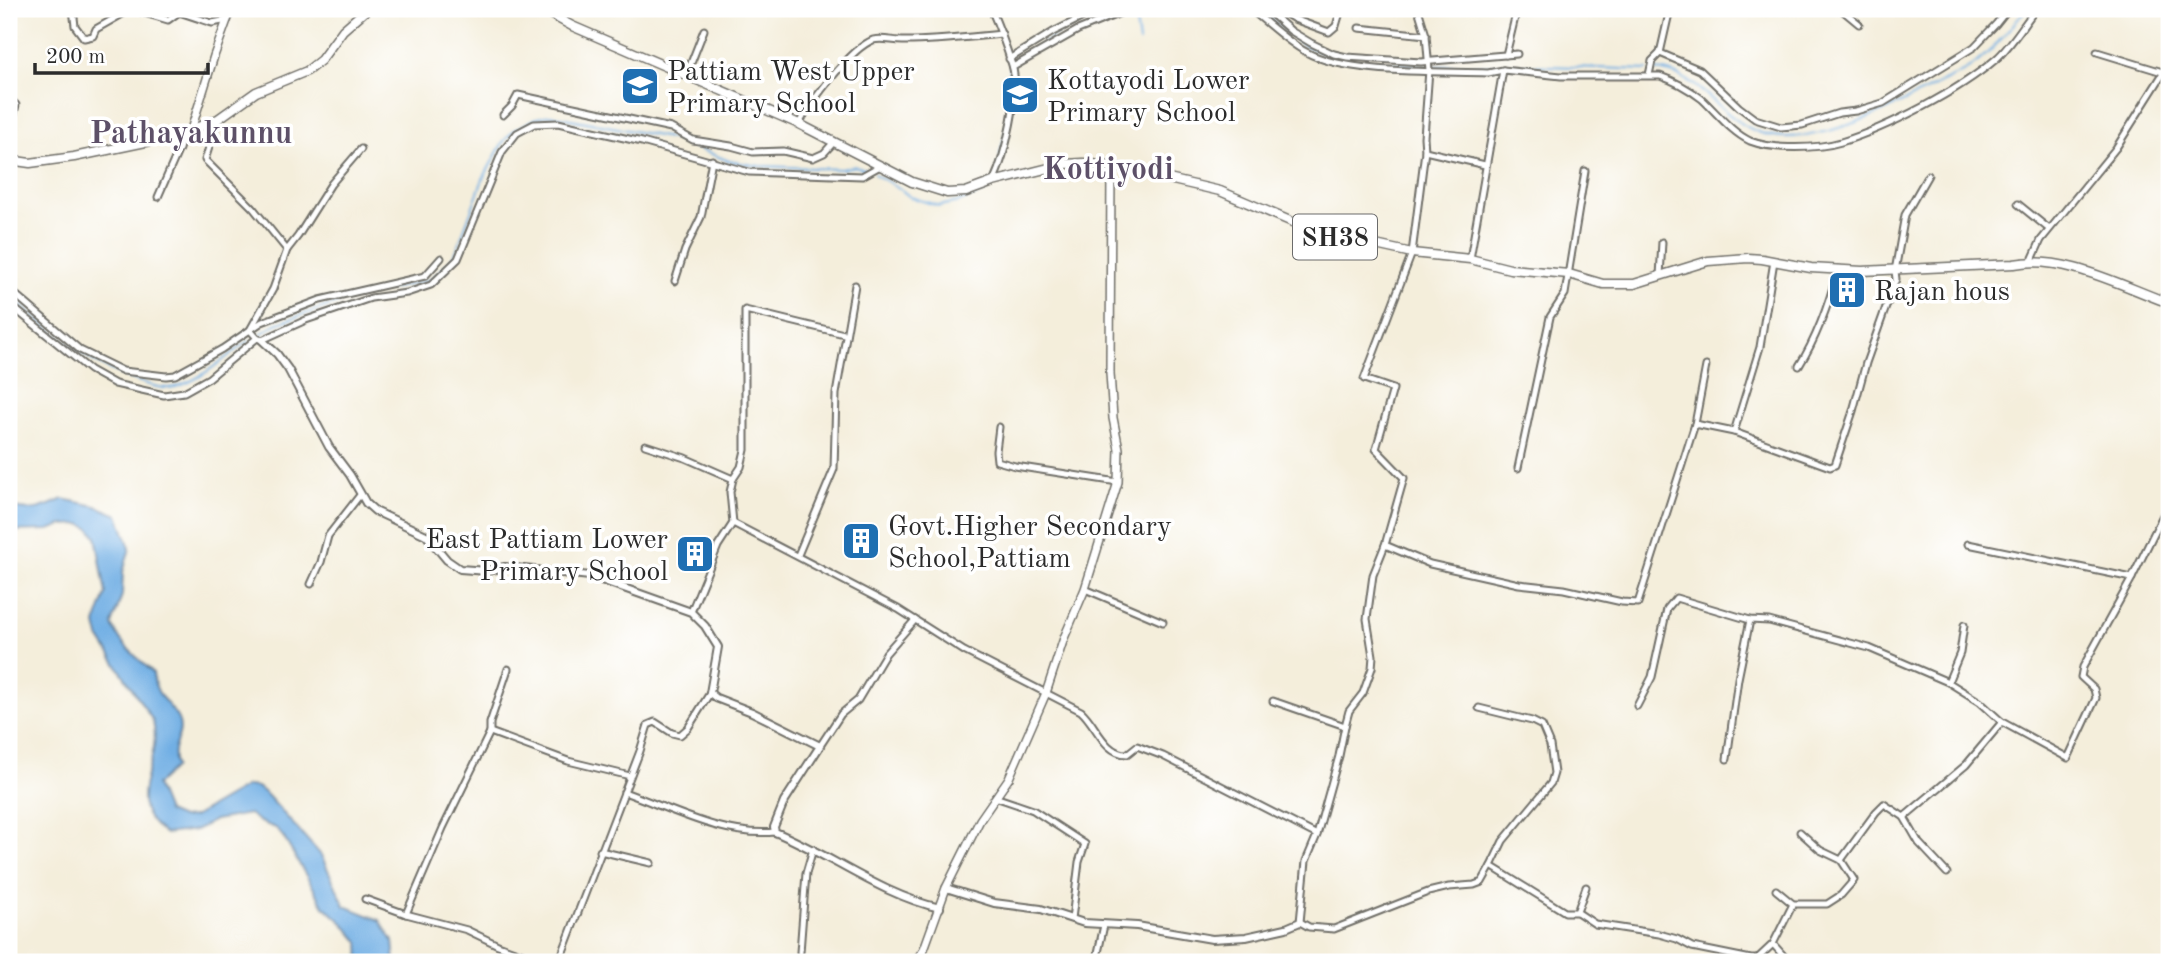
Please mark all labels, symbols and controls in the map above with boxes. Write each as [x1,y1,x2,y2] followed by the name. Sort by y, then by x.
[35,32,208,76] scale bar
[46,47,105,68] text: 200 m
[667,59,915,119] place label: Pattiam West Upper Primary School
[619,65,661,107] school or university icon: Pattiam West Upper Primary School
[1047,68,1249,128] place label: Kottayodi Lower Primary School
[999,74,1041,116] school or university icon: Kottayodi Lower Primary School
[90,119,292,151] district label: Pathayakunnu
[1042,155,1174,187] district label: Kottiyodi
[1293,214,1377,260] road number: SH38
[1826,269,1868,311] building icon: Rajan hous
[1874,279,2010,307] place label: Rajan hous
[888,514,1172,574] place label: Govt.Higher Secondary School,Pattiam
[840,520,882,562] building icon: Govt.Higher Secondary School,Pattiam
[425,527,668,587] place label: East Pattiam Lower Primary School
[674,533,716,575] building icon: East Pattiam Lower Primary School

